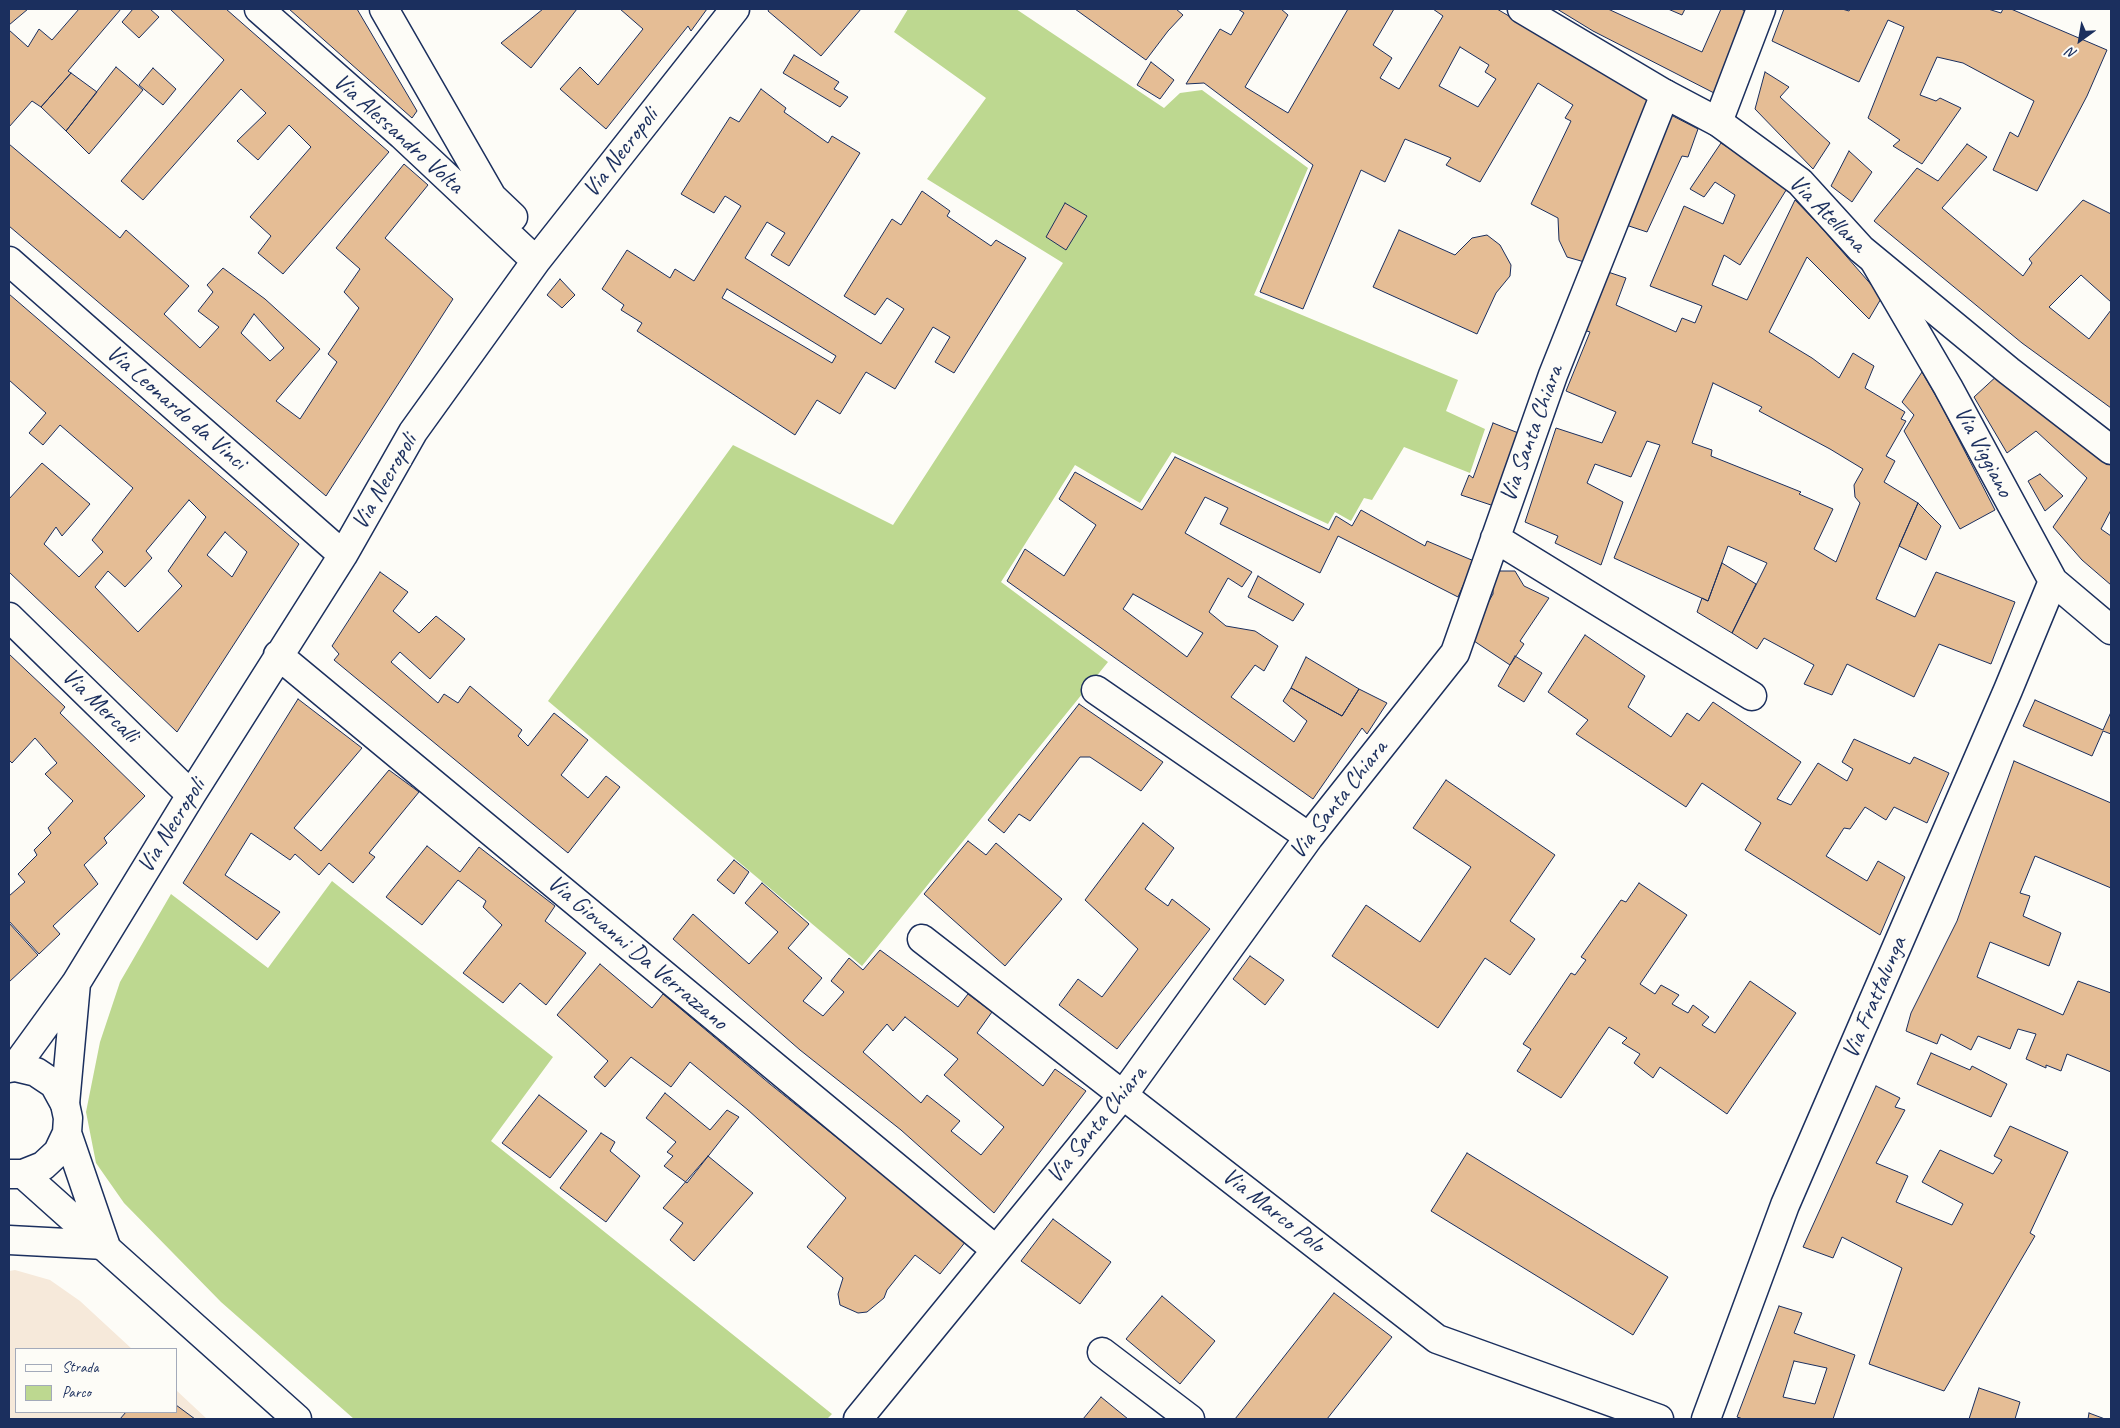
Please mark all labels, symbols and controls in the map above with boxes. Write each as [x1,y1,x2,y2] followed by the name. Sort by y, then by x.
[2055,15,2105,65] north arrow
[2064,44,2080,63] text: N
[327,68,469,200] street label: Via Alessandro Volta
[577,102,665,204] street label: Via Necropoli
[1782,169,1872,259] street label: Via Atellana
[100,339,252,477] street label: Via Leonardo da Vinci
[1494,362,1570,506] street label: Via Santa Chiara
[1947,402,2019,502] street label: Via Viggiano
[346,429,424,535] street label: Via Necropoli
[55,662,145,750] street label: Via Mercalli
[1284,735,1394,865] street label: Via Santa Chiara
[132,774,212,878] street label: Via Necropoli
[541,869,733,1037] street label: Via Giovanni Da Verrazzano
[1836,933,1914,1063] street label: Via Frattalunga
[1041,1060,1153,1190] street label: Via Santa Chiara
[1216,1162,1330,1260] street label: Via Marco Polo
[15,1348,178,1413] legend
[62,1358,98,1377] text: Strada
[62,1383,91,1402] text: Parco

